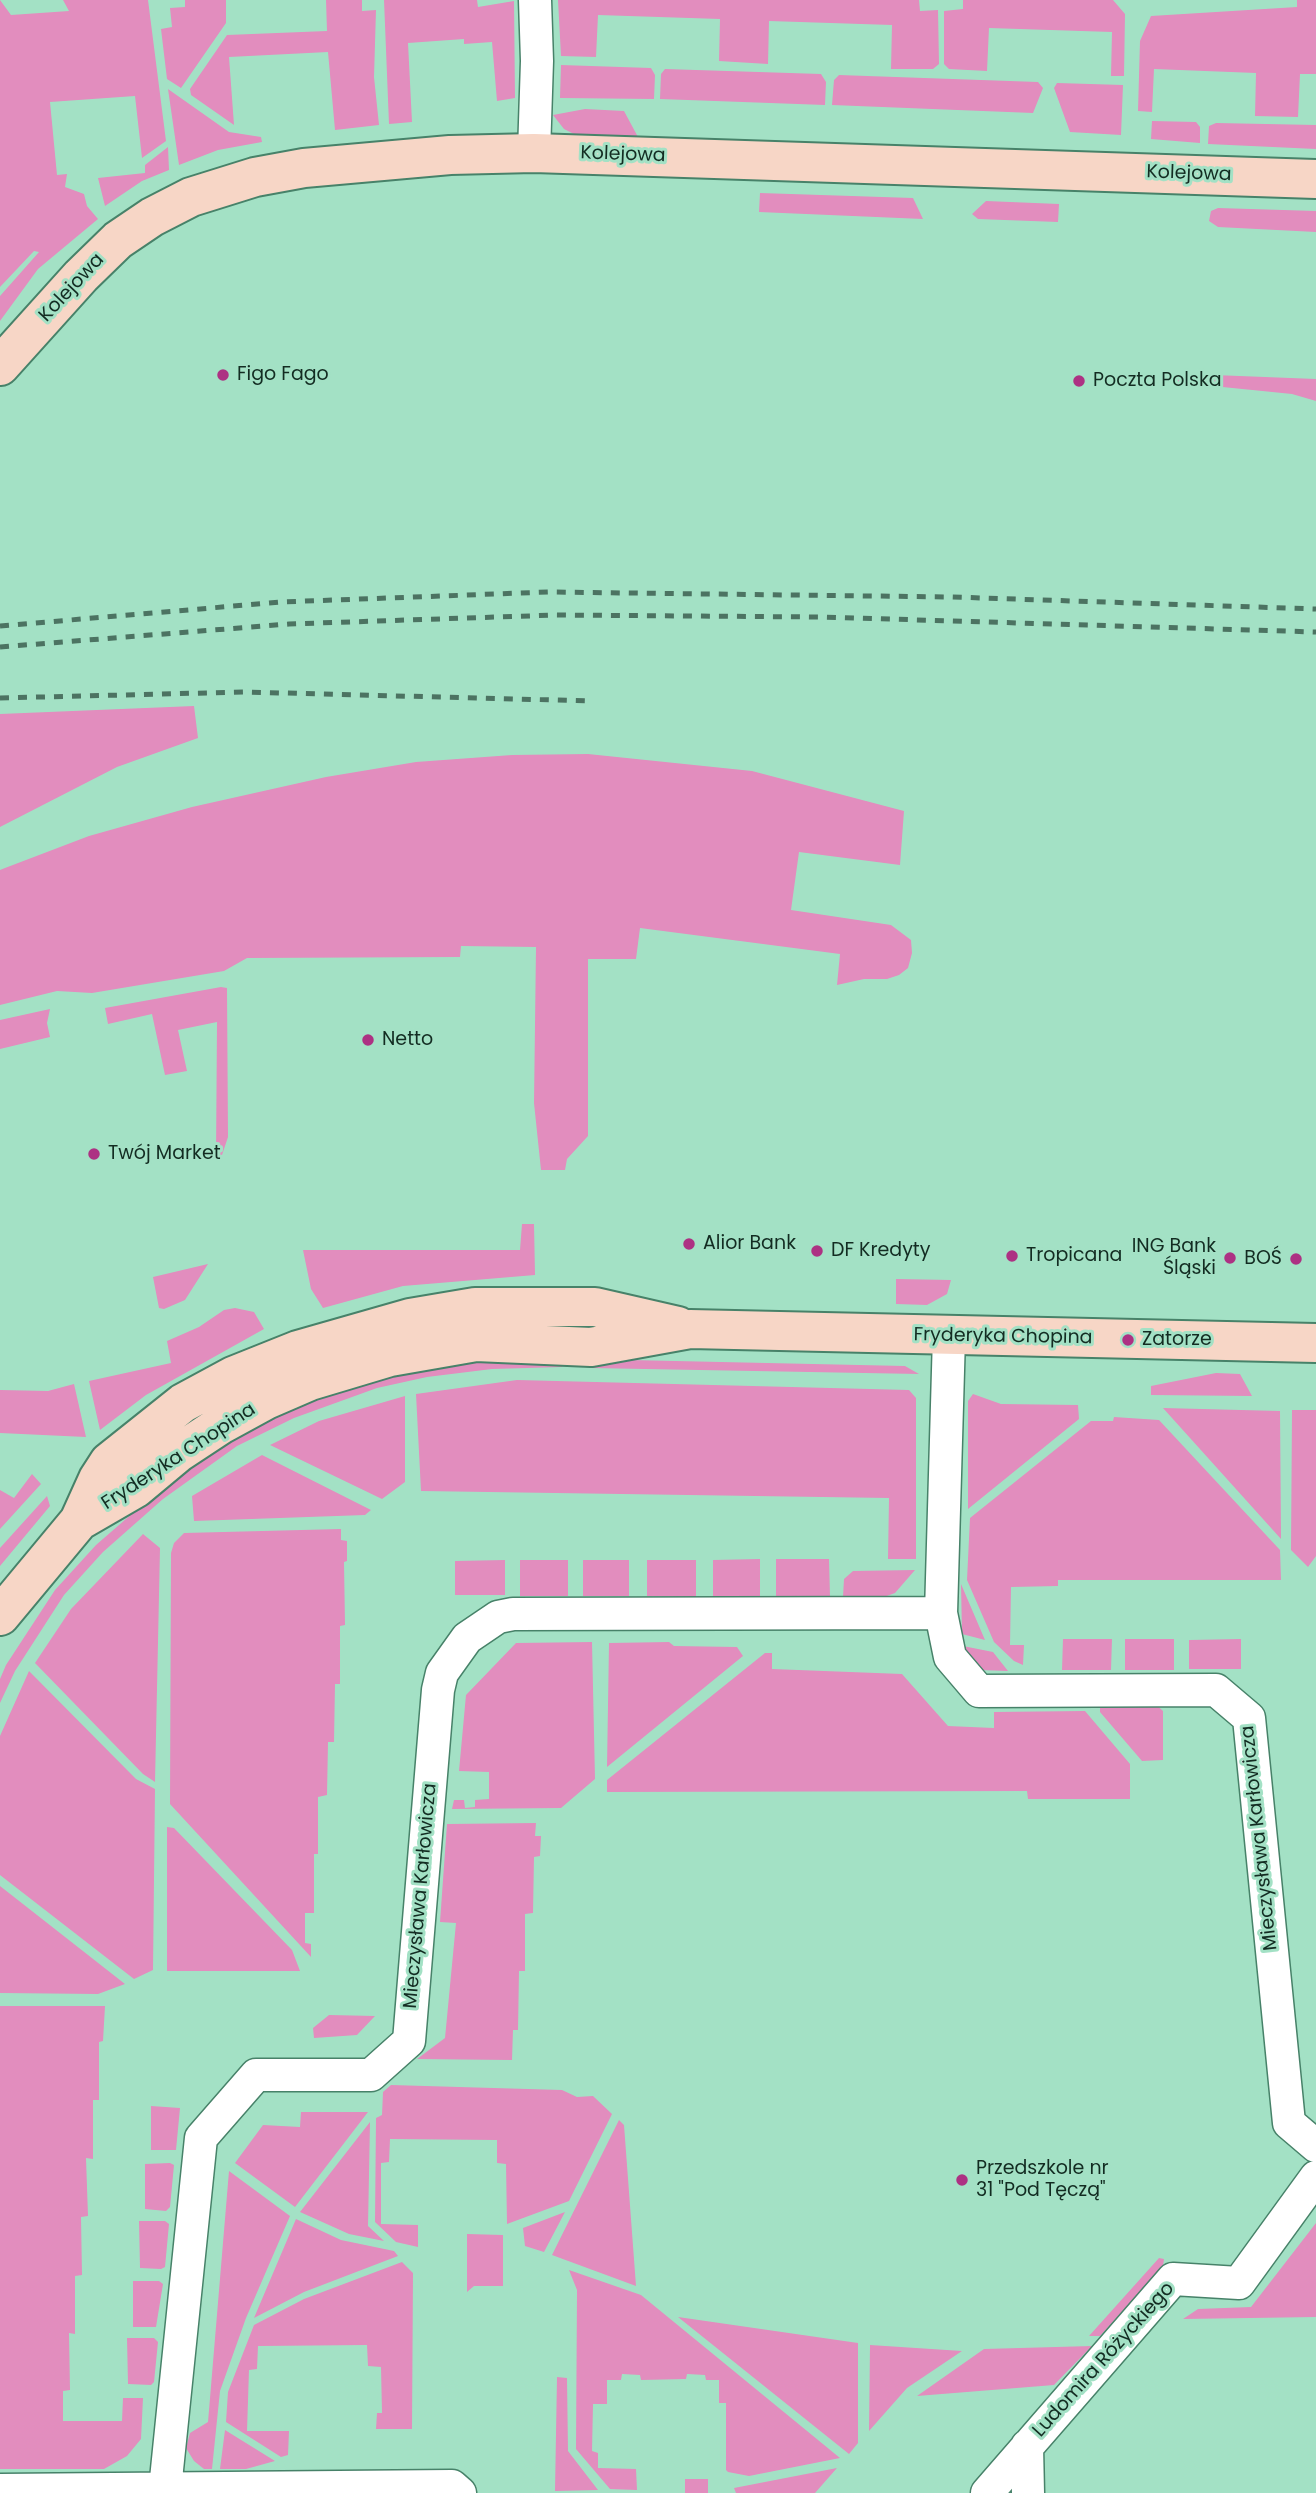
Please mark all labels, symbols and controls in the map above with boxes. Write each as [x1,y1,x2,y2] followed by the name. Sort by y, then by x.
[580,142,666,168] street label: Kolejowa
[1146,161,1232,187] street label: Kolejowa
[35,249,109,327] street label: Kolejowa
[237,364,329,386] place label: Figo Fago
[215,367,231,383] marker: Figo Fago
[1093,370,1222,392] place label: Poczta Polska
[1071,373,1087,389] marker: Poczta Polska
[382,1029,433,1051] place label: Netto
[360,1032,376,1048] marker: Netto
[108,1143,221,1165] place label: Twój Market
[86,1146,102,1162] marker: Twój Market
[703,1233,796,1255] place label: Alior Bank
[681,1236,697,1252] marker: Alior Bank
[1132,1236,1216,1280] place label: ING Bank Śląski
[831,1240,930,1262] place label: DF Kredyty
[809,1243,825,1259] marker: DF Kredyty
[1026,1245,1122,1267] place label: Tropicana
[1004,1248,1020,1264] marker: Tropicana
[1244,1248,1282,1270] place label: BOŚ
[1222,1250,1238,1266] marker: ING Bank Śląski
[1288,1251,1304,1267] marker: BOŚ
[913,1324,1093,1350] street label: Fryderyka Chopina
[1142,1329,1212,1351] place label: Zatorze
[1120,1332,1136,1348] marker: Zatorze
[98,1399,260,1515] street label: Fryderyka Chopina
[1237,1724,1283,1952] street label: Mieczysława Karłowicza
[400,1782,442,2010] street label: Mieczysława Karłowicza
[976,2158,1109,2202] place label: Przedszkole nr 31 "Pod Tęczą"
[954,2172,970,2188] marker: Przedszkole nr 31 "Pod Tęczą"
[1028,2278,1180,2442] street label: Ludomira Różyckiego

